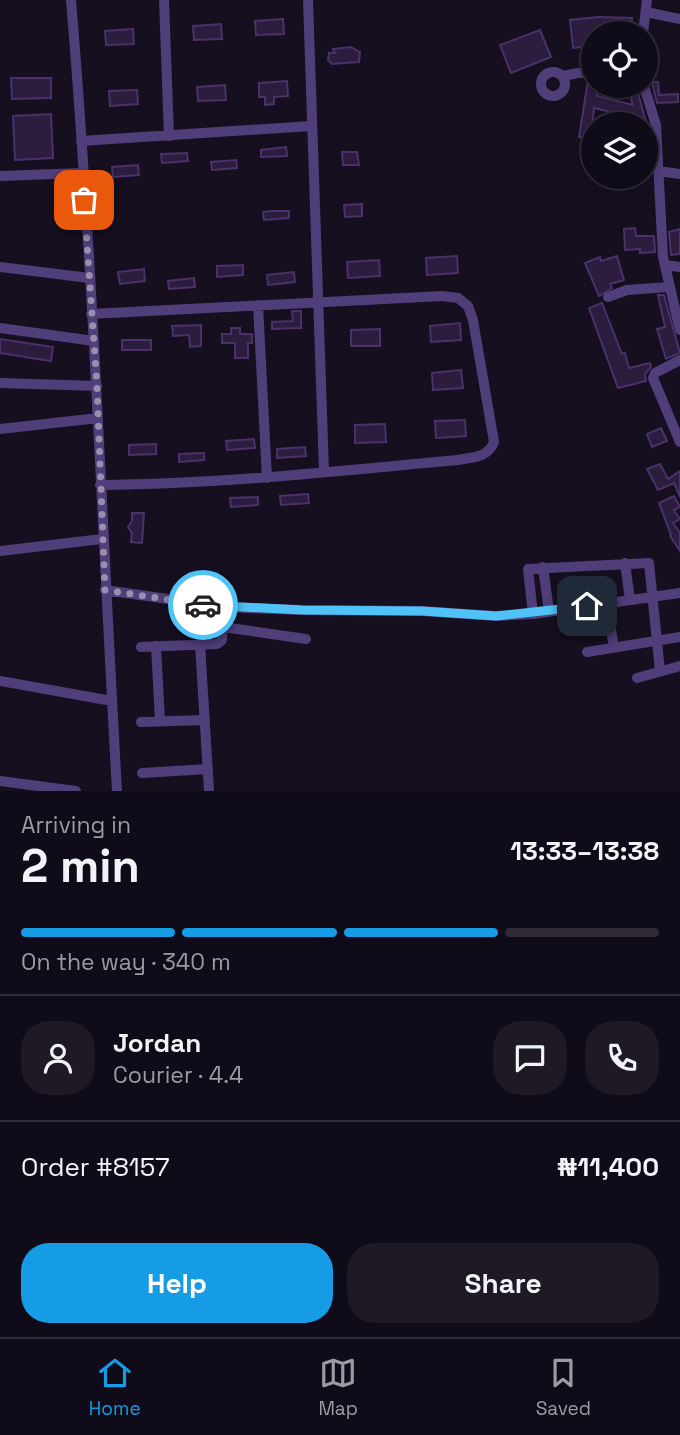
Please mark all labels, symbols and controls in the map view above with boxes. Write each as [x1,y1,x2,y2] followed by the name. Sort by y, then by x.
[581,21,658,189] map controls
[581,21,658,98] button: locate
[581,112,658,189] button: layers
[54,170,114,230] pin
[65,181,103,219] icon: bag
[168,570,238,640] courier
[557,576,617,636] pin
[184,586,222,624] icon: car
[568,587,606,625] icon: home
[21,810,131,840] text: Arriving in
[510,834,659,868] text: 13:33–13:38
[21,837,140,895] text: 2 min
[21,947,231,977] text: On the way · 340 m
[21,1021,95,1095] button: person
[493,1021,567,1095] button: chat
[585,1021,659,1095] button: phone
[113,1026,201,1060] text: Jordan
[113,1060,243,1090] text: Courier · 4.4
[21,1150,170,1184] text: Order #8157
[557,1150,659,1184] text: ₦11,400
[21,1243,333,1323] button: Help
[347,1243,659,1323] button: Share
[89,1354,141,1421] tab: Home
[318,1354,358,1421] tab: Map
[536,1354,591,1421] tab: Saved

